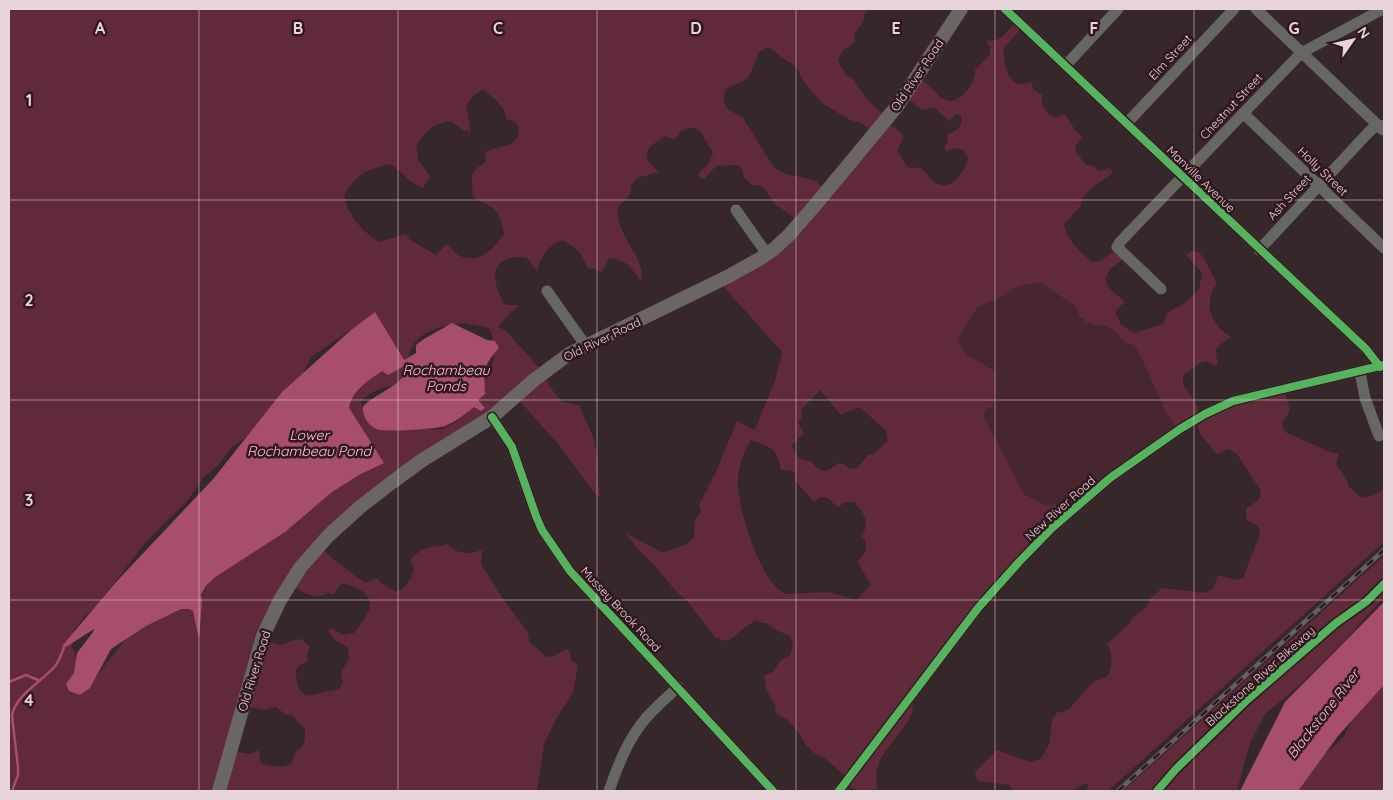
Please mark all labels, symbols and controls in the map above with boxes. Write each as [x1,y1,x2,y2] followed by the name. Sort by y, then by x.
[1328,15,1378,65] north arrow
[95,18,106,38] text: A
[293,18,303,38] text: B
[493,18,503,38] text: C
[690,18,702,38] text: D
[891,18,901,38] text: E
[1090,18,1099,38] text: F
[1288,18,1300,38] text: G
[1353,23,1374,42] text: N
[1145,31,1195,83] street label: Elm Street
[887,36,947,114] street label: Old River Road
[1197,70,1265,142] street label: Chestnut Street
[26,90,32,110] text: 1
[1164,143,1239,216] street label: Manville Avenue
[1295,143,1351,199] street label: Holly Street
[1264,171,1314,223] street label: Ash Street
[24,290,34,310] text: 2
[561,314,643,364] street label: Old River Road
[403,361,491,395] water label: Rochambeau Ponds
[247,426,373,460] water label: Lower Rochambeau Pond
[1022,473,1098,543] street label: New River Road
[25,490,33,510] text: 3
[578,563,664,655] street label: Mussey Brook Road
[1202,623,1318,729] street label: Blackstone River Bikeway
[235,629,273,713] street label: Old River Road
[1283,665,1364,762] water label: Blackstone River
[24,690,34,710] text: 4

